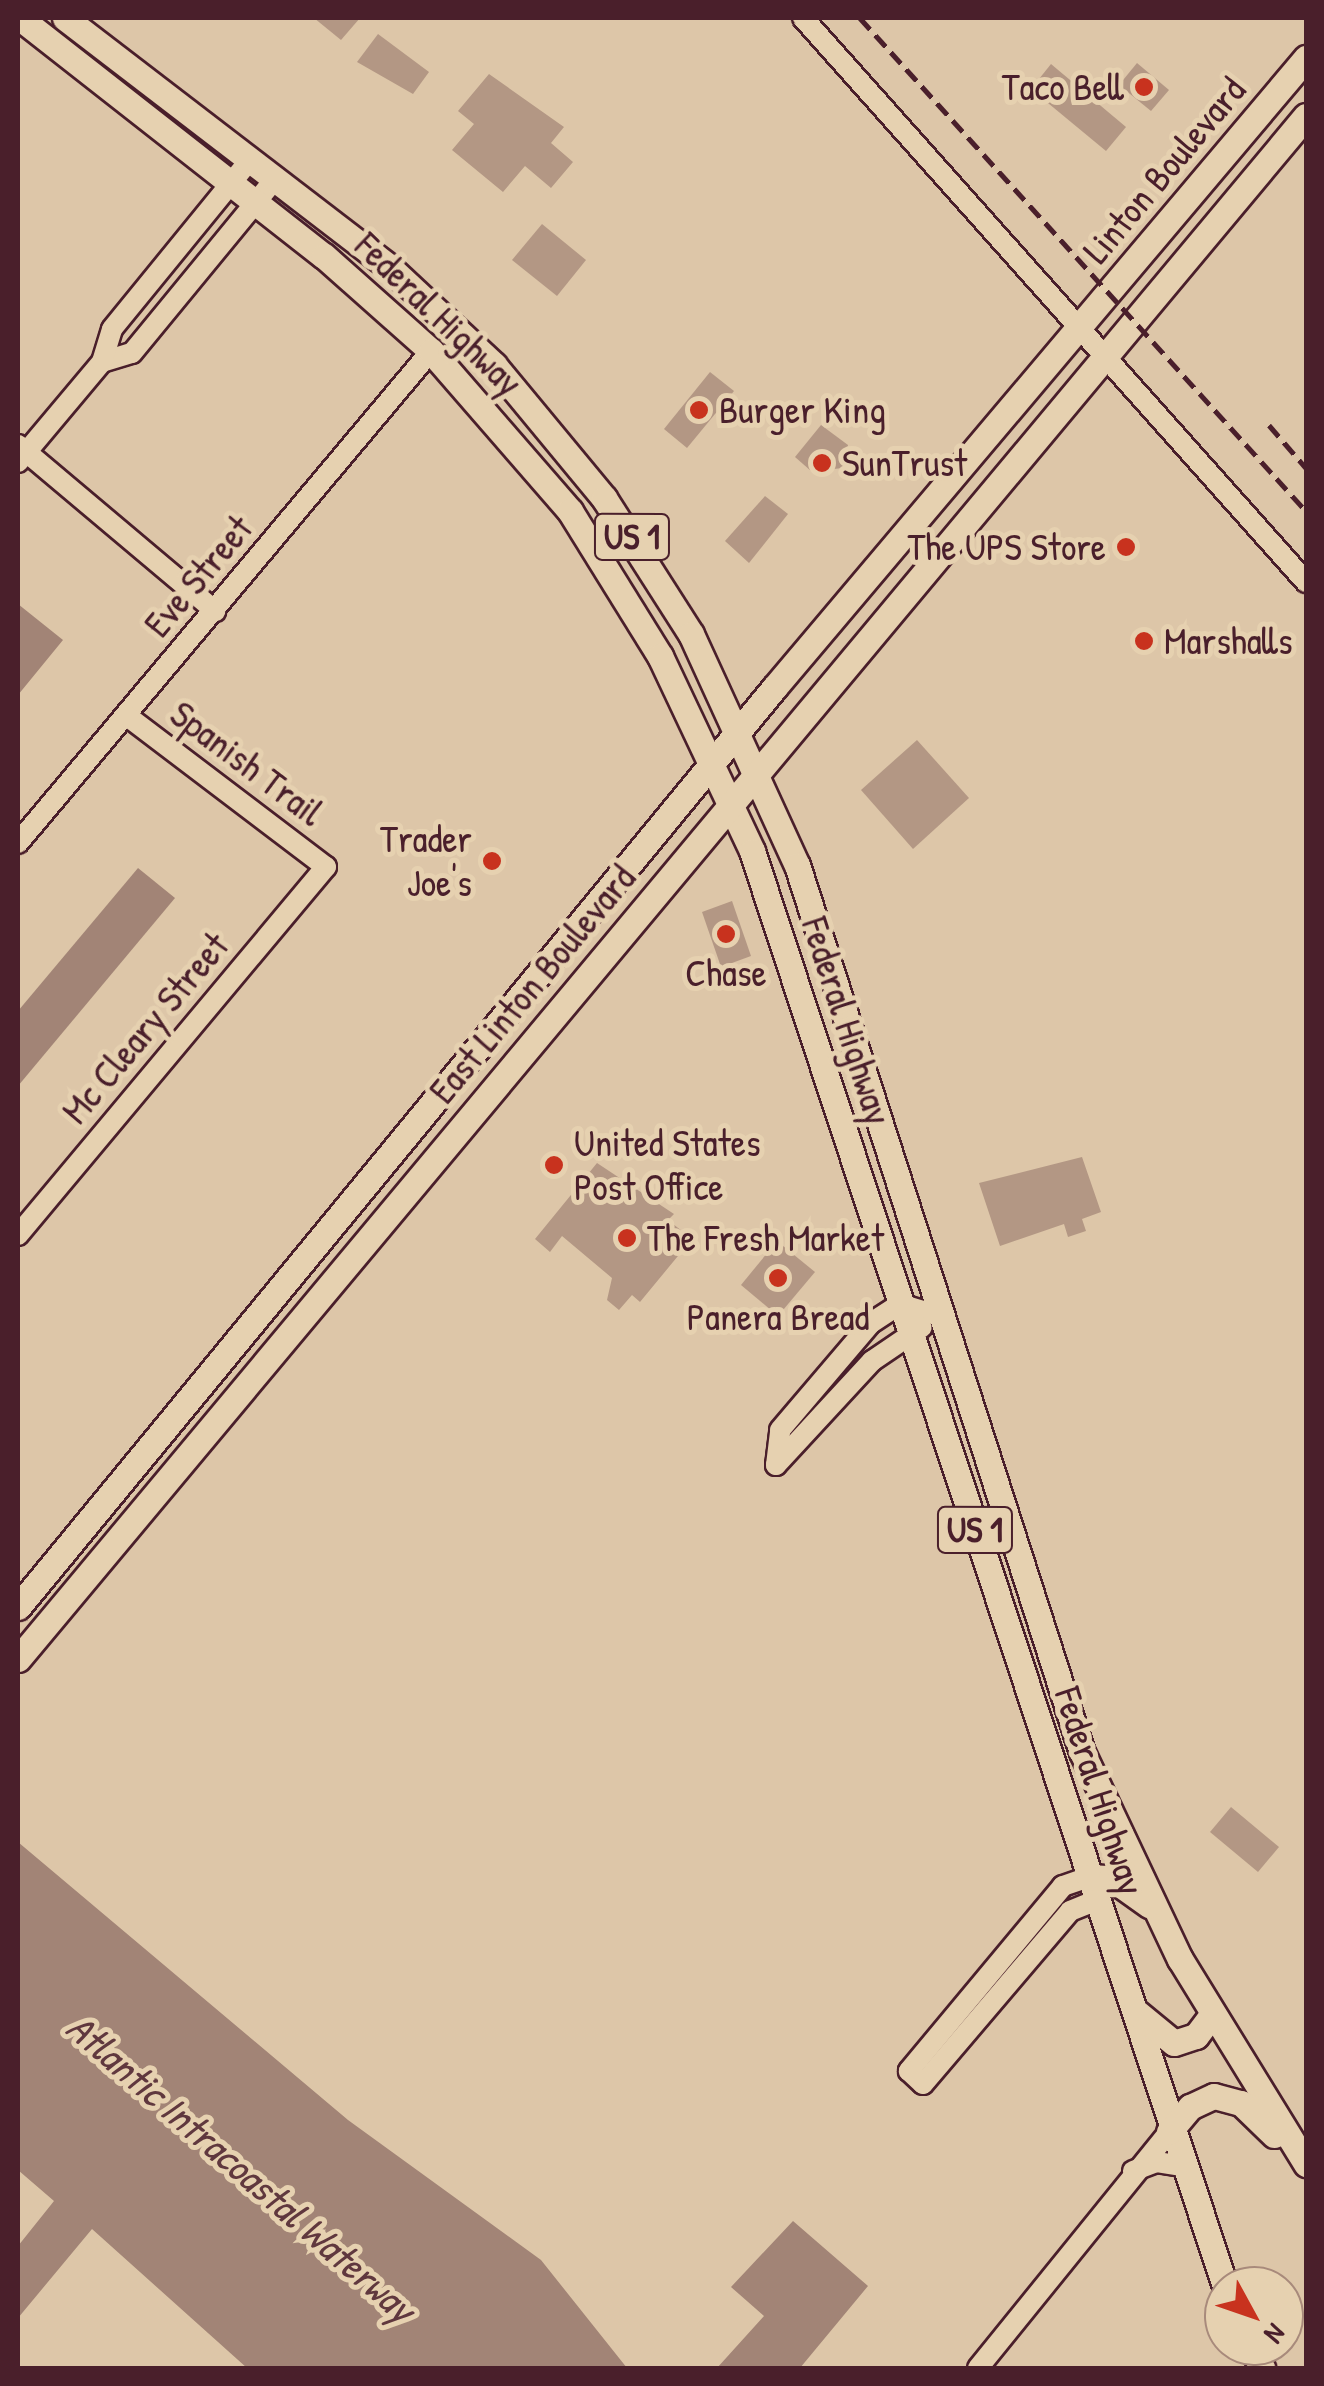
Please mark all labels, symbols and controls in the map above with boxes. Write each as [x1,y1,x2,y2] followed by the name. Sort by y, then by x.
[1002,64,1124,110] place label: Taco Bell
[1073,68,1255,272] street label: Linton Boulevard
[1133,76,1155,98] marker: Taco Bell
[346,223,532,405] street label: Federal Highway
[719,387,886,433] place label: Burger King
[688,399,710,421] marker: Burger King
[842,440,967,486] place label: SunTrust
[811,452,833,474] marker: SunTrust
[134,506,262,646] street label: Eve Street
[592,507,672,567] road number: US 1
[907,524,1106,570] place label: The UPS Store
[1115,536,1137,558] marker: The UPS Store
[1164,618,1293,664] place label: Marshalls
[1133,630,1155,652] marker: Marshalls
[162,691,332,835] street label: Spanish Trail
[380,816,472,906] place label: Trader Joe's
[481,850,503,872] marker: Trader Joe's
[419,856,645,1112] street label: East Linton Boulevard
[792,912,902,1130] street label: Federal Highway
[52,923,238,1133] street label: Mc Cleary Street
[715,923,737,945] marker: Chase
[685,950,767,996] place label: Chase
[574,1120,761,1210] place label: United States Post Office
[543,1154,565,1176] marker: United States Post Office
[647,1215,884,1261] place label: The Fresh Market
[616,1227,638,1249] marker: The Fresh Market
[767,1267,789,1289] marker: Panera Bread
[687,1294,869,1340] place label: Panera Bread
[935,1500,1015,1560] road number: US 1
[1045,1682,1155,1900] street label: Federal Highway
[58,2003,426,2331] water label: Atlantic Intracoastal Waterway
[1204,2266,1304,2366] north arrow
[1256,2316,1295,2352] text: N

